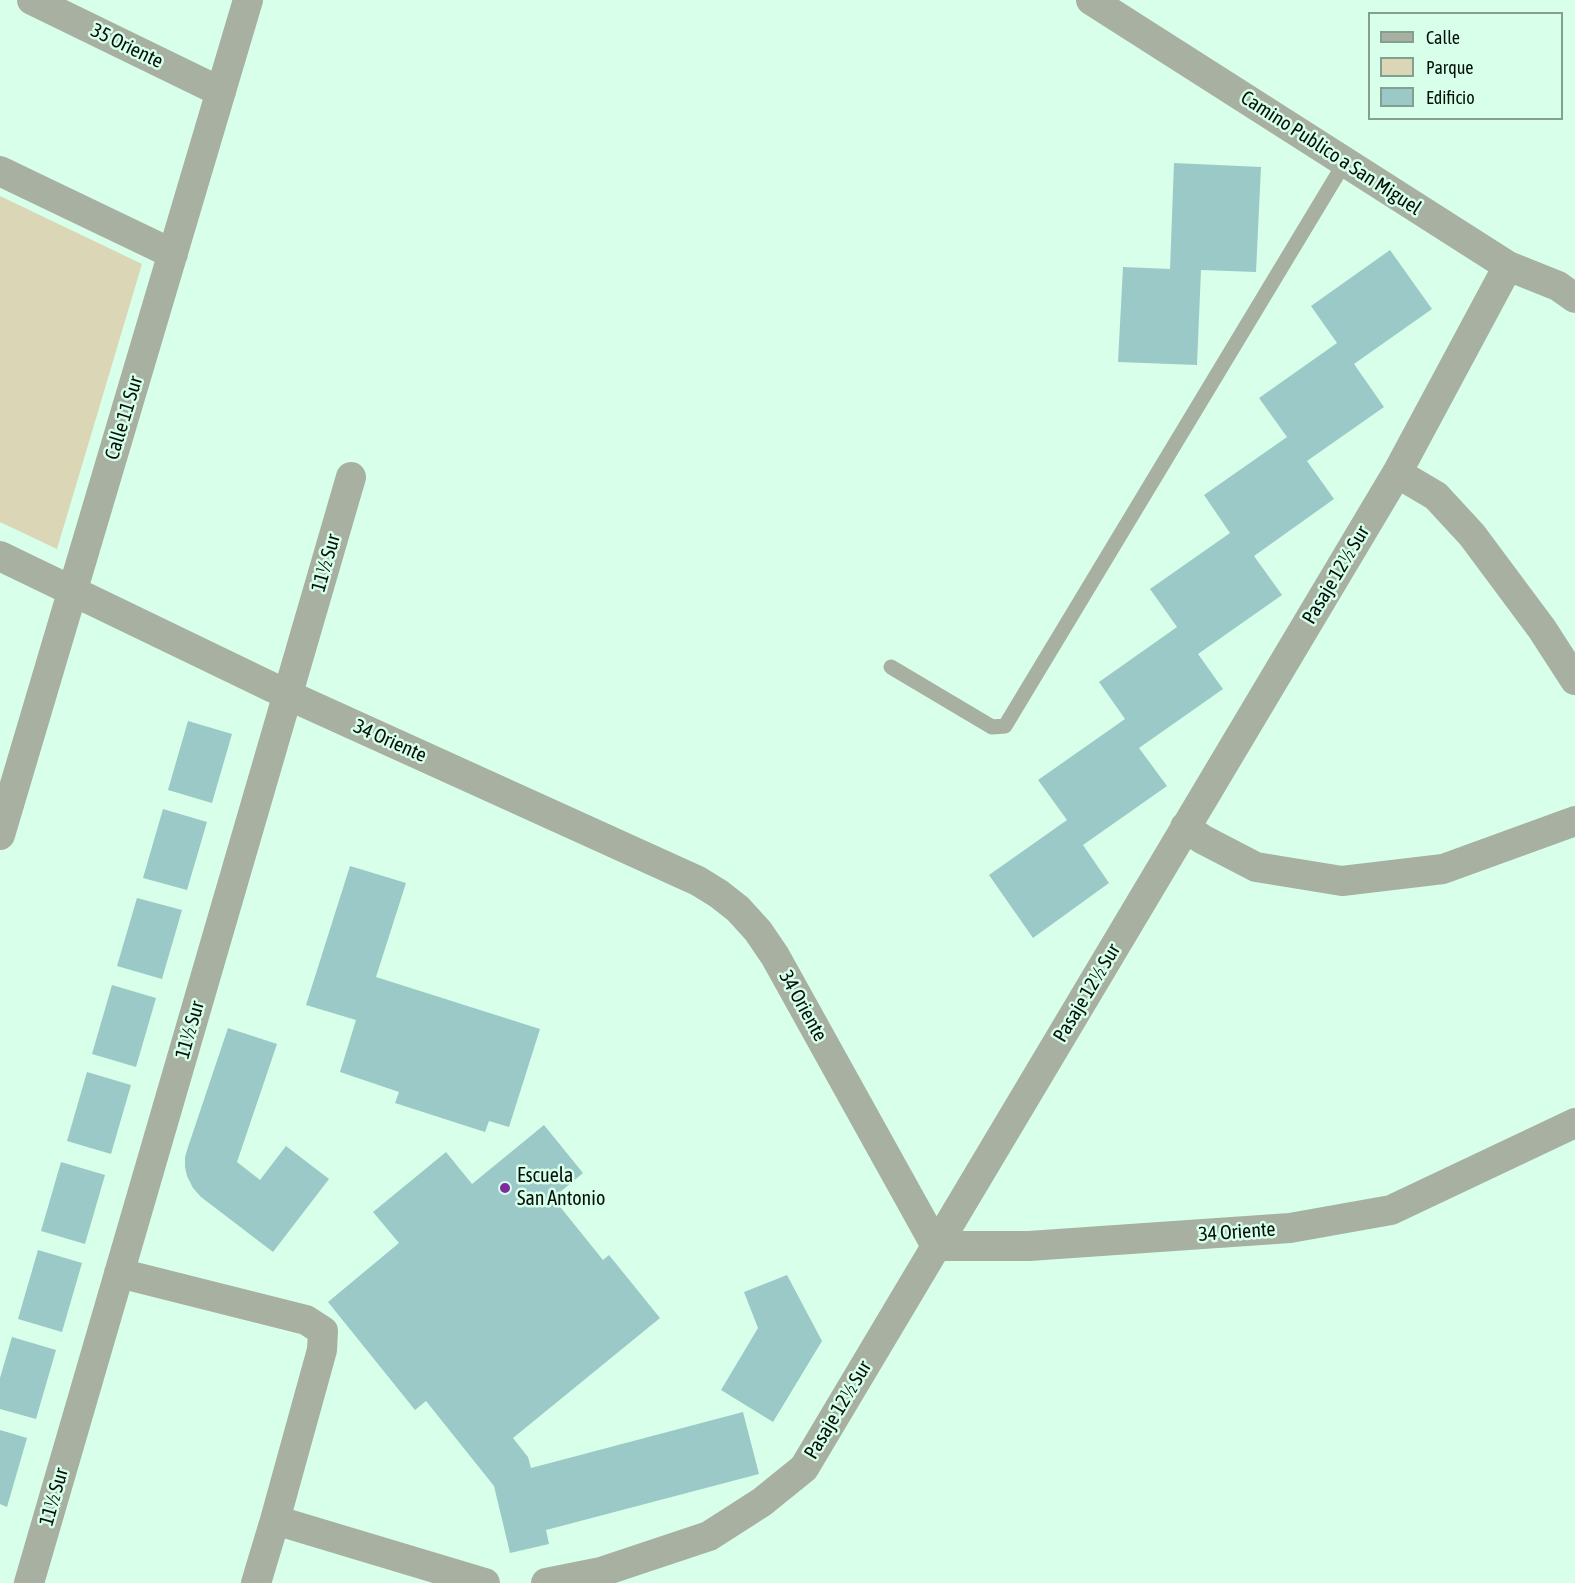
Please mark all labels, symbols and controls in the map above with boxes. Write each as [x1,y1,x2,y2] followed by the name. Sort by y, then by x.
[1368,12,1563,120] legend
[87,18,167,74] street label: 35 Oriente
[1426,27,1460,48] text: Calle
[1426,57,1474,78] text: Parque
[1236,86,1426,220] street label: Camino Publico a San Miguel
[1426,87,1475,108] text: Edificio
[100,373,148,463] street label: Calle 11 Sur
[1297,522,1375,628] street label: Pasaje 12½ Sur
[306,531,346,595] street label: 11½ Sur
[350,714,430,768] street label: 34 Oriente
[1048,940,1126,1046] street label: Pasaje 12½ Sur
[774,966,832,1046] street label: 34 Oriente
[170,998,210,1062] street label: 11½ Sur
[517,1164,605,1211] place label: Escuela San Antonio
[498,1181,512,1195] marker: Escuela San Antonio
[1198,1217,1276,1247] street label: 34 Oriente
[799,1357,877,1463] street label: Pasaje 12½ Sur
[34,1465,74,1529] street label: 11½ Sur

